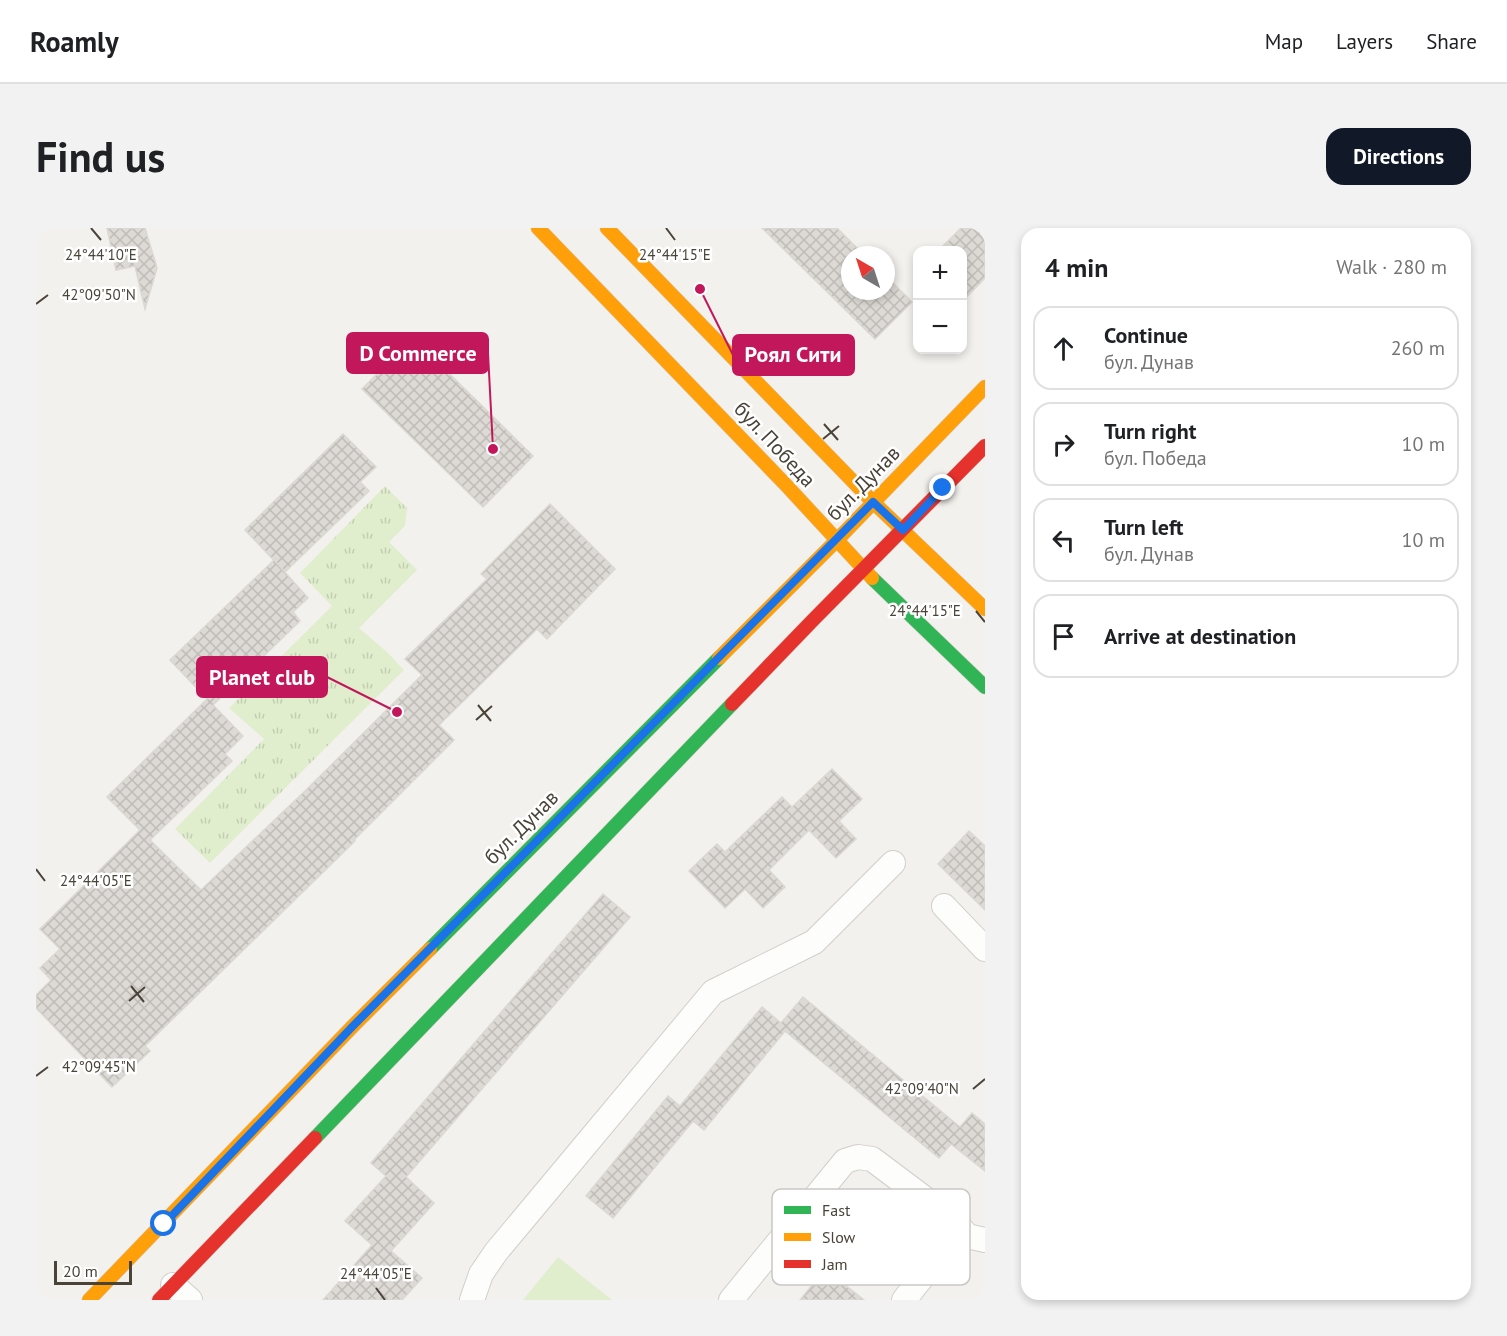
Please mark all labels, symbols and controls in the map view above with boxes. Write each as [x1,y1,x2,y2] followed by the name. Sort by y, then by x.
[30,23,119,60] text: Roamly
[1265,28,1303,55] text: Map
[1336,28,1393,55] text: Layers
[1426,28,1477,55] text: Share
[1326,128,1471,185] button: Directions
[36,129,165,184] text: Find us
[65,245,137,264] text: 24°44'10"E
[639,245,711,264] text: 24°44'15"E
[841,246,895,300] north arrow
[913,246,967,354] map controls
[913,246,967,300] button: +
[1045,251,1108,284] text: 4 min
[1336,254,1447,280] text: Walk · 280 m
[62,285,136,304] text: 42°09'50"N
[913,300,967,354] button: −
[1104,321,1188,349] text: Continue
[1047,332,1080,365] icon: ahead
[347,333,488,373] callout: D Commerce
[733,335,854,375] callout: Роял Сити
[1391,335,1445,361] text: 260 m
[359,339,477,367] text: D Commerce
[745,340,841,368] text: Роял Сити
[1104,349,1194,375] text: бул. Дунав
[728,395,822,493] street label: бул. Победа
[1104,417,1196,445] text: Turn right
[1047,428,1080,461] icon: right
[1402,431,1445,457] text: 10 m
[820,440,906,526] street label: бул. Дунав
[1104,445,1207,471] text: бул. Победа
[929,474,955,500] route end
[1104,513,1184,541] text: Turn left
[1047,524,1080,557] icon: left
[1402,527,1445,553] text: 10 m
[1104,541,1194,567] text: бул. Дунав
[889,601,961,620] text: 24°44'15"E
[1047,620,1080,653] icon: arrive
[1104,622,1296,650] text: Arrive at destination
[197,657,327,697] callout: Planet club
[209,663,315,691] text: Planet club
[478,784,564,870] street label: бул. Дунав
[60,871,132,890] text: 24°44'05"E
[62,1057,136,1076] text: 42°09'45"N
[885,1079,959,1098] text: 42°09'40"N
[772,1189,970,1285] legend
[822,1200,851,1220] text: Fast
[150,1210,176,1236] route start
[822,1227,856,1247] text: Slow
[821,1254,848,1274] text: Jam
[54,1258,132,1286] scale bar
[63,1261,98,1281] text: 20 m
[340,1264,412,1283] text: 24°44'05"E

